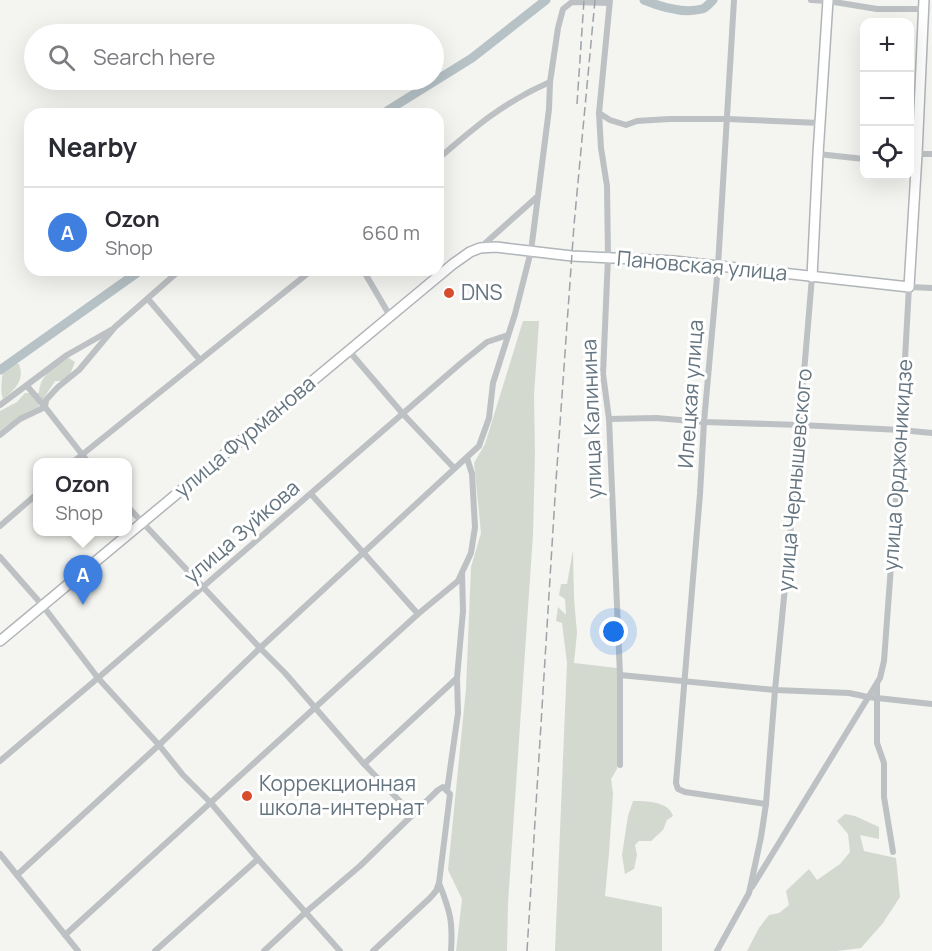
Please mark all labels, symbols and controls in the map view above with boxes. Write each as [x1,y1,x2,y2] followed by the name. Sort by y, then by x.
[860,18,914,180] map controls
[860,18,914,72] button: +
[24,24,444,90] search box
[45,41,78,74] icon: search
[93,42,215,72] text: Search here
[860,72,914,126] button: −
[860,126,914,180] button: locate
[48,129,137,165] text: Nearby
[105,204,160,234] text: Ozon
[61,219,74,246] text: A
[362,219,420,246] text: 660 m
[105,234,153,261] text: Shop
[616,244,789,286] street label: Пановская улица
[461,278,502,306] place label: DNS
[442,286,456,300] marker: DNS
[671,319,709,469] street label: Илецкая улица
[574,339,608,500] street label: улица Калинина
[876,358,918,572] street label: улица Орджоникидзе
[770,367,818,593] street label: улица Чернышевского
[168,369,321,503] street label: улица Фурманова
[33,458,132,536] popup
[55,469,110,499] text: Ozon
[178,473,305,589] street label: улица Зуйкова
[55,499,103,526] text: Shop
[64,556,103,605] pin: A
[599,617,628,646] your location
[259,769,425,821] place label: Коррекционная школа-интернат
[240,789,254,803] marker: Коррекционная школа-интернат

